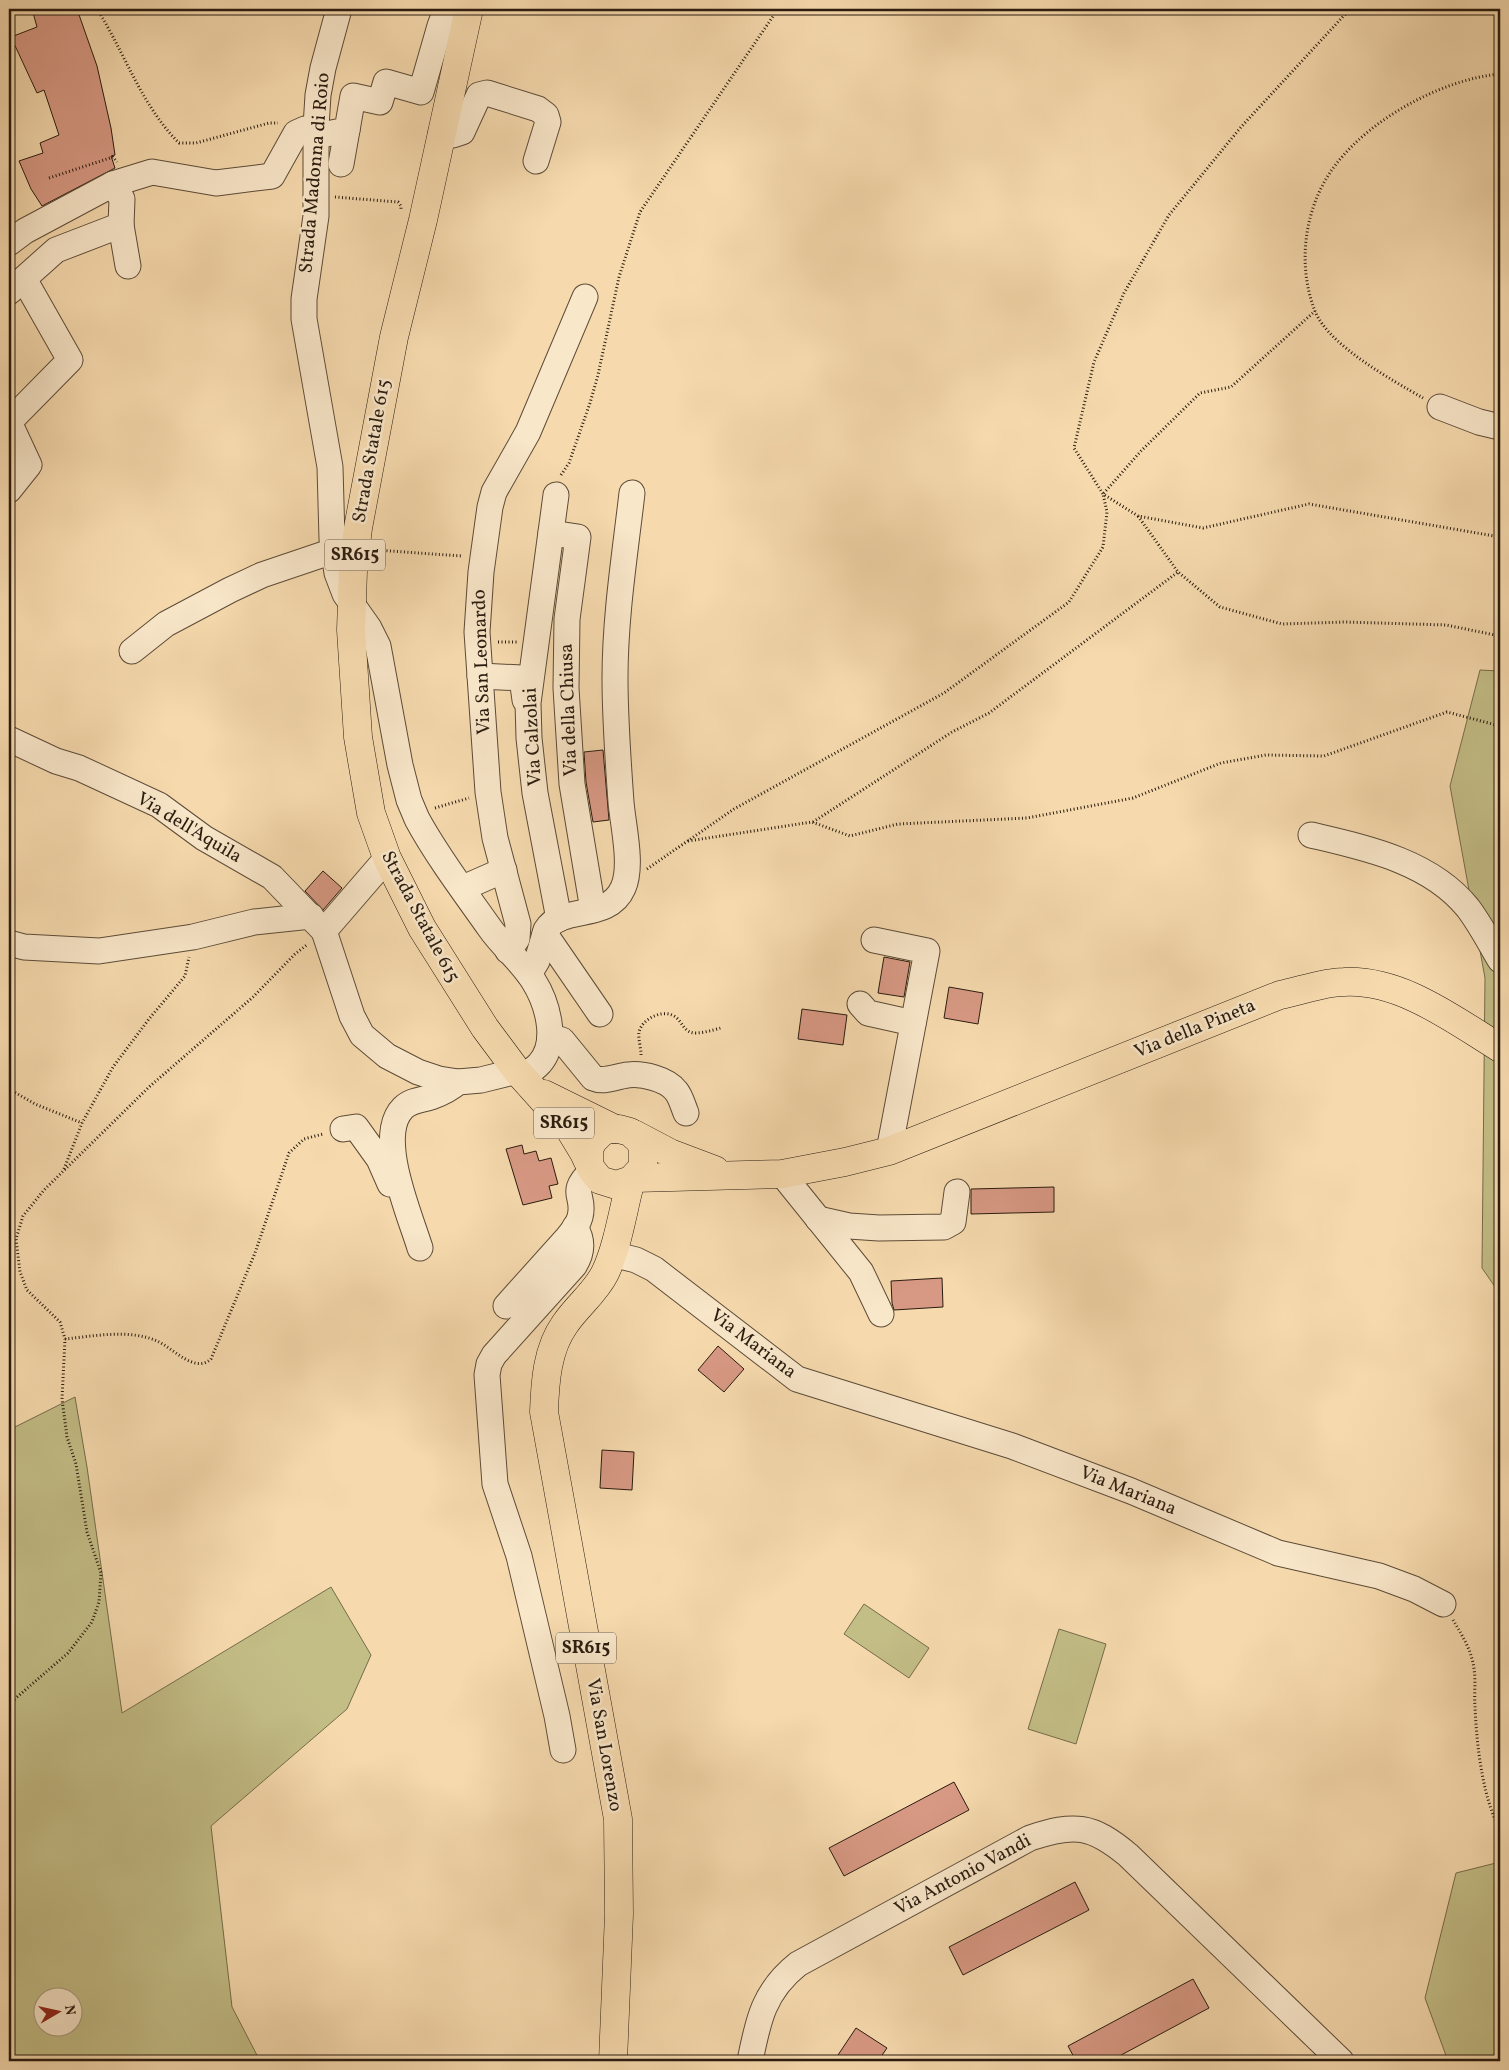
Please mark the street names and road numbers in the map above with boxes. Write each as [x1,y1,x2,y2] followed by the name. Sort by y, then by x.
[293,72,337,274] street label: Strada Madonna di Roio
[347,377,397,525] street label: Strada Statale 615
[325,540,385,570] road number: SR615
[466,589,498,735] street label: Via San Leonardo
[554,643,584,777] street label: Via della Chiusa
[517,687,549,787] street label: Via Calzolai
[131,786,247,870] street label: Via dell'Aquila
[374,847,466,987] street label: Strada Statale 615
[1130,993,1260,1065] street label: Via della Pineta
[534,1108,594,1138] road number: SR615
[704,1303,802,1385] street label: Via Mariana
[1076,1460,1180,1522] street label: Via Mariana
[556,1632,616,1664] road number: SR615
[579,1676,629,1814] street label: Via San Lorenzo
[890,1828,1036,1922] street label: Via Antonio Vandi

